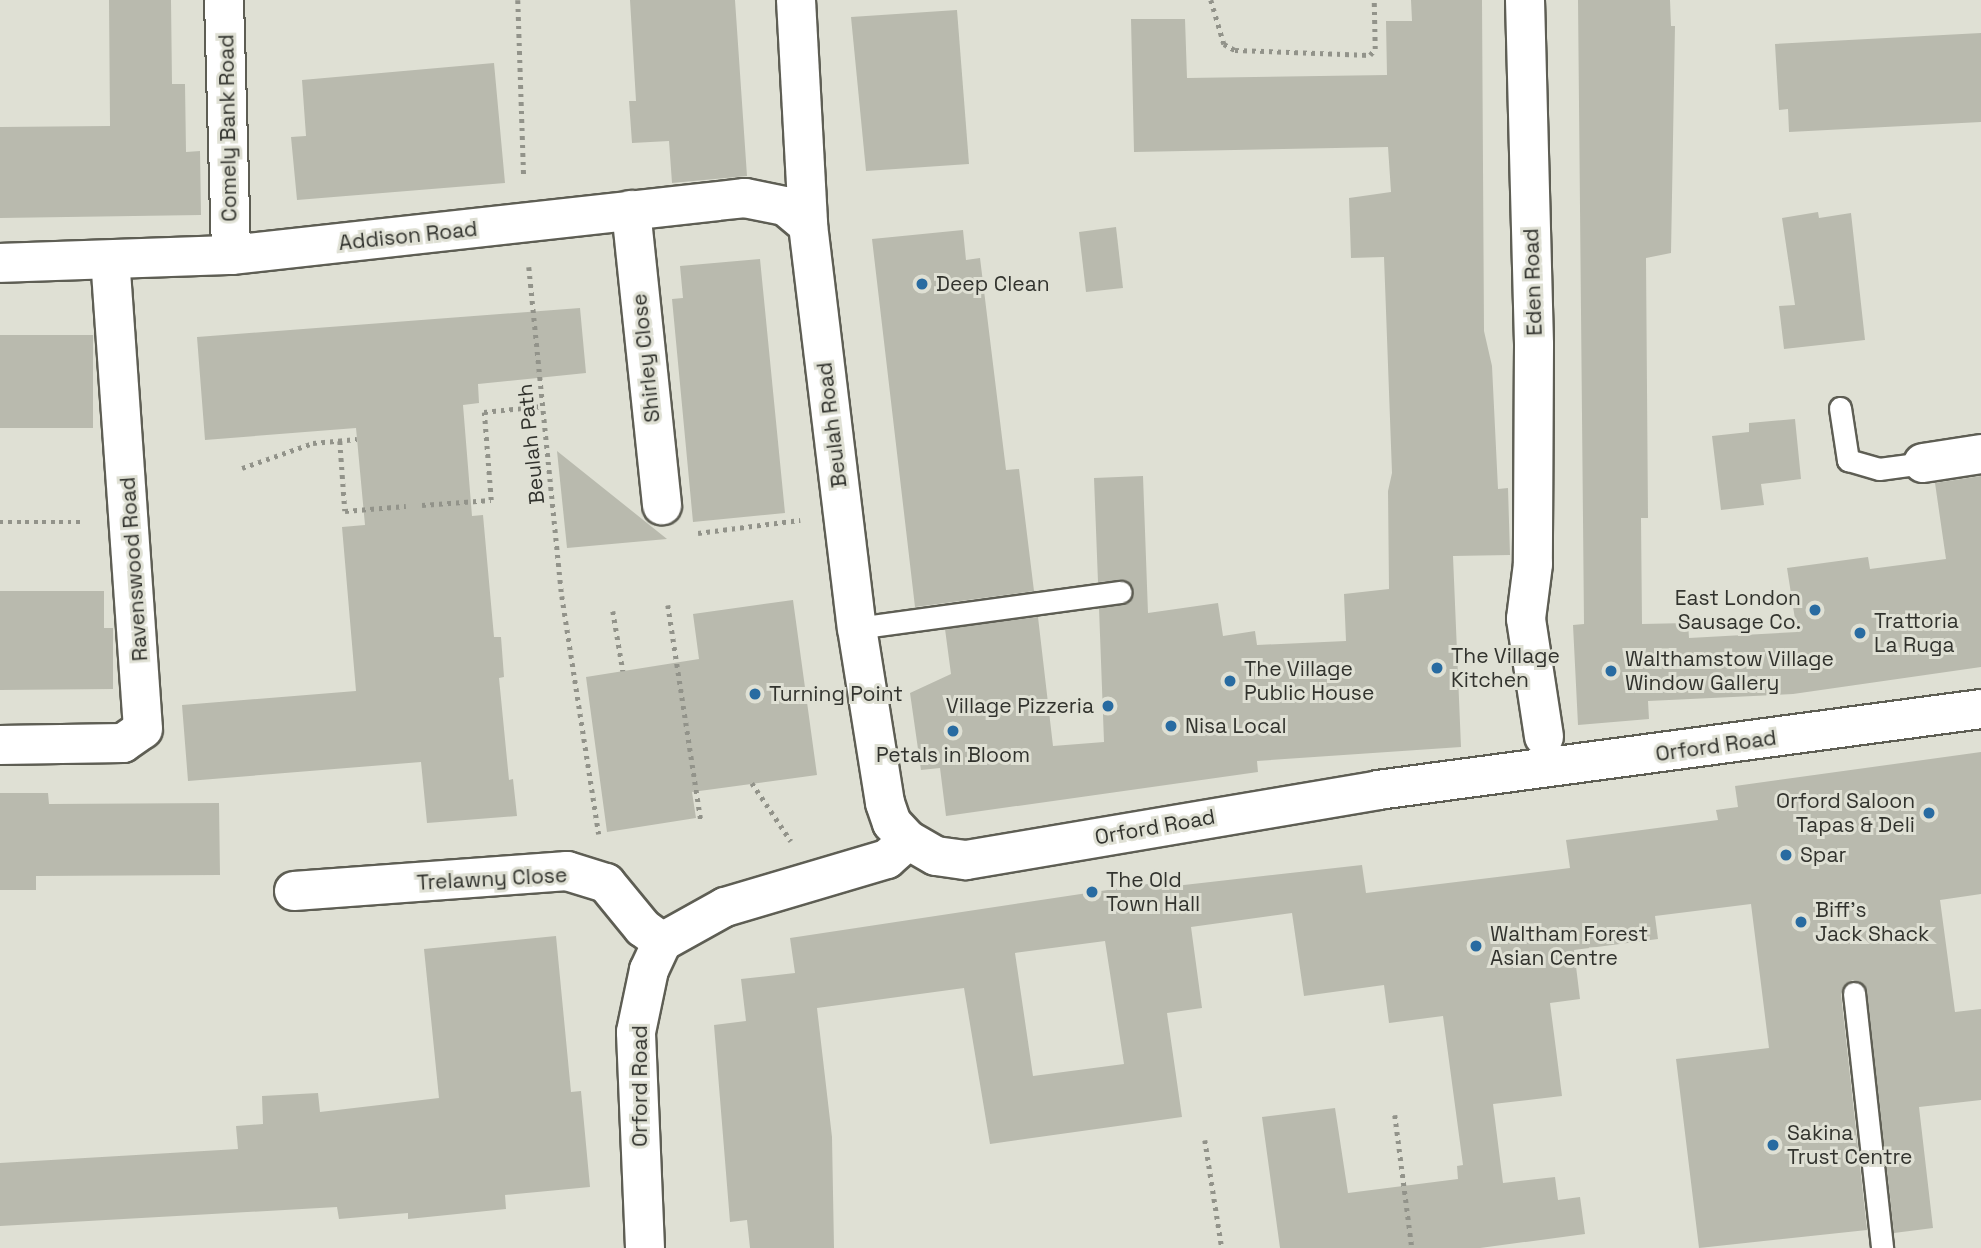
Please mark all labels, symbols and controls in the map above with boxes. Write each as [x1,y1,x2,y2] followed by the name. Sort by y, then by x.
[214,34,242,222] street label: Comely Bank Road
[337,216,479,256] street label: Addison Road
[1519,228,1547,336] street label: Eden Road
[936,271,1050,297] place label: Deep Clean
[914,276,930,292] marker: Deep Clean
[627,292,665,424] street label: Shirley Close
[812,361,852,489] street label: Beulah Road
[512,383,550,505] street label: Beulah Path
[115,476,153,662] street label: Ravenswood Road
[1675,585,1801,635] place label: East London Sausage Co.
[1807,602,1823,618] marker: East London Sausage Co.
[1874,608,1959,658] place label: Trattoria La Ruga
[1852,625,1868,641] marker: Trattoria La Ruga
[1451,643,1560,693] place label: The Village Kitchen
[1625,646,1834,696] place label: Walthamstow Village Window Gallery
[1244,656,1374,706] place label: The Village Public House
[1429,660,1445,676] marker: The Village Kitchen
[1603,663,1619,679] marker: Walthamstow Village Window Gallery
[1222,673,1238,689] marker: The Village Public House
[769,681,903,707] place label: Turning Point
[747,686,763,702] marker: Turning Point
[946,693,1094,719] place label: Village Pizzeria
[1100,698,1116,714] marker: Village Pizzeria
[1185,713,1287,739] place label: Nisa Local
[1163,718,1179,734] marker: Nisa Local
[945,723,961,739] marker: Petals in Bloom
[1654,725,1778,767] street label: Orford Road
[876,742,1030,768] place label: Petals in Bloom
[1776,788,1915,838] place label: Orford Saloon Tapas & Deli
[1093,804,1217,850] street label: Orford Road
[1921,805,1937,821] marker: Orford Saloon Tapas & Deli
[1800,842,1846,868] place label: Spar
[1778,847,1794,863] marker: Spar
[416,862,568,896] street label: Trelawny Close
[1106,867,1200,917] place label: The Old Town Hall
[1084,884,1100,900] marker: The Old Town Hall
[1815,897,1929,947] place label: Biff's Jack Shack
[1793,914,1809,930] marker: Biff's Jack Shack
[1490,921,1648,971] place label: Waltham Forest Asian Centre
[1468,938,1484,954] marker: Waltham Forest Asian Centre
[627,1025,653,1147] street label: Orford Road
[1787,1120,1913,1170] place label: Sakina Trust Centre
[1765,1137,1781,1153] marker: Sakina Trust Centre

